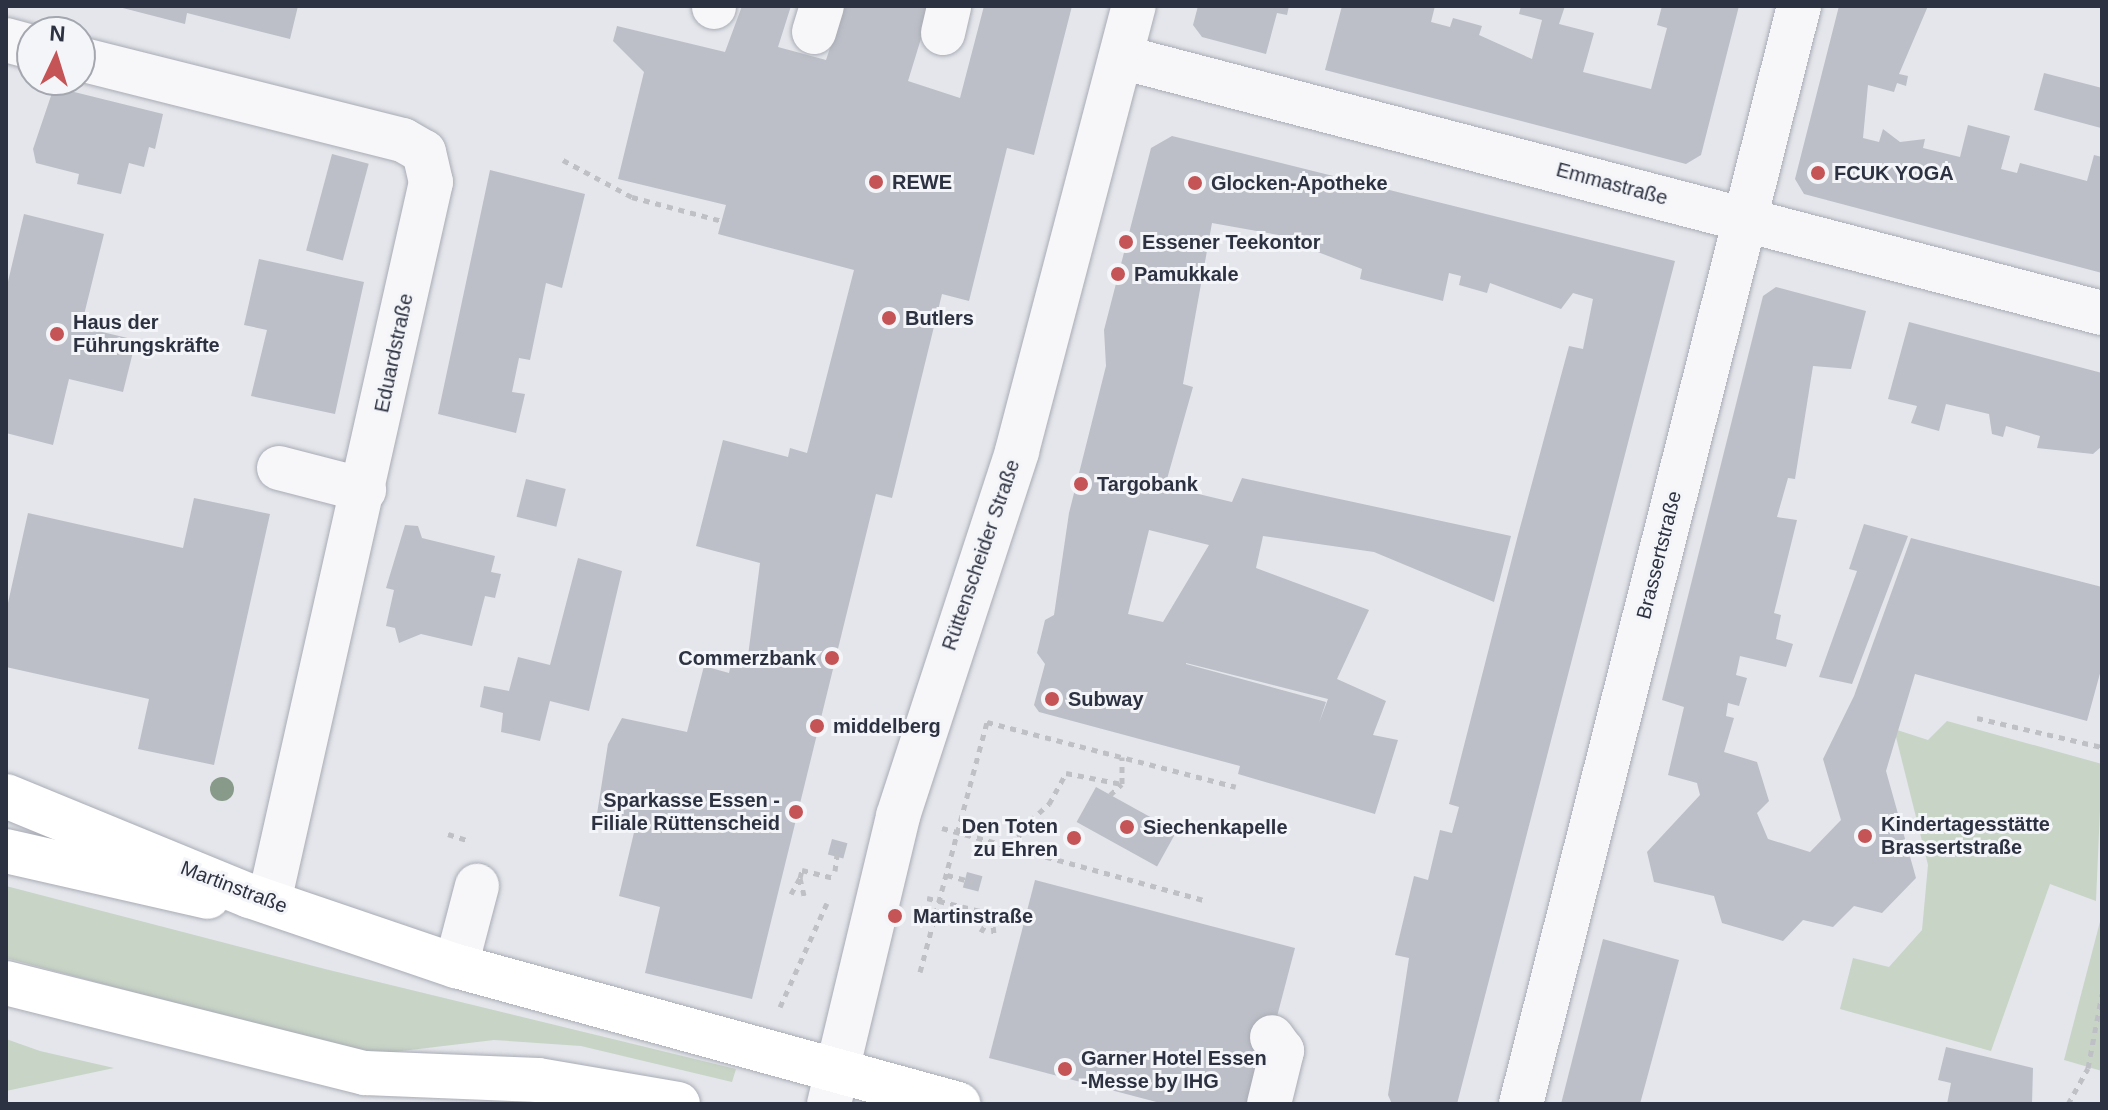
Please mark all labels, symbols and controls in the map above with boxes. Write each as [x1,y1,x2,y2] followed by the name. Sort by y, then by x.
[16,16,96,96] north arrow
[49,21,66,47] text: N
[1554,158,1670,210] street label: Emmastraße
[1834,161,1954,185] place label: FCUK YOGA
[1809,164,1827,182] marker: FCUK YOGA
[892,170,952,194] place label: REWE
[1211,171,1388,195] place label: Glocken-Apotheke
[867,173,885,191] marker: REWE
[1186,174,1204,192] marker: Glocken-Apotheke
[1142,230,1321,254] place label: Essener Teekontor
[1117,233,1135,251] marker: Essener Teekontor
[1134,262,1239,286] place label: Pamukkale
[1109,265,1127,283] marker: Pamukkale
[370,291,418,415] street label: Eduardstraße
[905,306,974,330] place label: Butlers
[880,309,898,327] marker: Butlers
[73,310,220,357] place label: Haus der Führungskräfte
[48,325,66,343] marker: Haus der Führungskräfte
[937,456,1025,654] street label: Rüttenscheider Straße
[1097,472,1198,496] place label: Targobank
[1072,475,1090,493] marker: Targobank
[1631,488,1687,622] street label: Brassertstraße
[678,646,816,670] place label: Commerzbank
[823,649,841,667] marker: Commerzbank
[1068,687,1144,711] place label: Subway
[1043,690,1061,708] marker: Subway
[833,714,941,738] place label: middelberg
[808,717,826,735] marker: middelberg
[591,788,780,835] place label: Sparkasse Essen - Filiale Rüttenscheid
[787,803,805,821] marker: Sparkasse Essen - Filiale Rüttenscheid
[1881,812,2050,859] place label: Kindertagesstätte Brassertstraße
[962,814,1058,861] place label: Den Toten zu Ehren
[1143,815,1288,839] place label: Siechenkapelle
[1118,818,1136,836] marker: Siechenkapelle
[1856,827,1874,845] marker: Kindertagesstätte Brassertstraße
[1065,829,1083,847] marker: Den Toten zu Ehren
[177,856,291,918] street label: Martinstraße
[913,904,1033,928] place label: Martinstraße
[884,905,906,927] marker: Martinstraße
[1081,1046,1267,1093] place label: Garner Hotel Essen -Messe by IHG
[1056,1060,1074,1078] marker: Garner Hotel Essen -Messe by IHG

